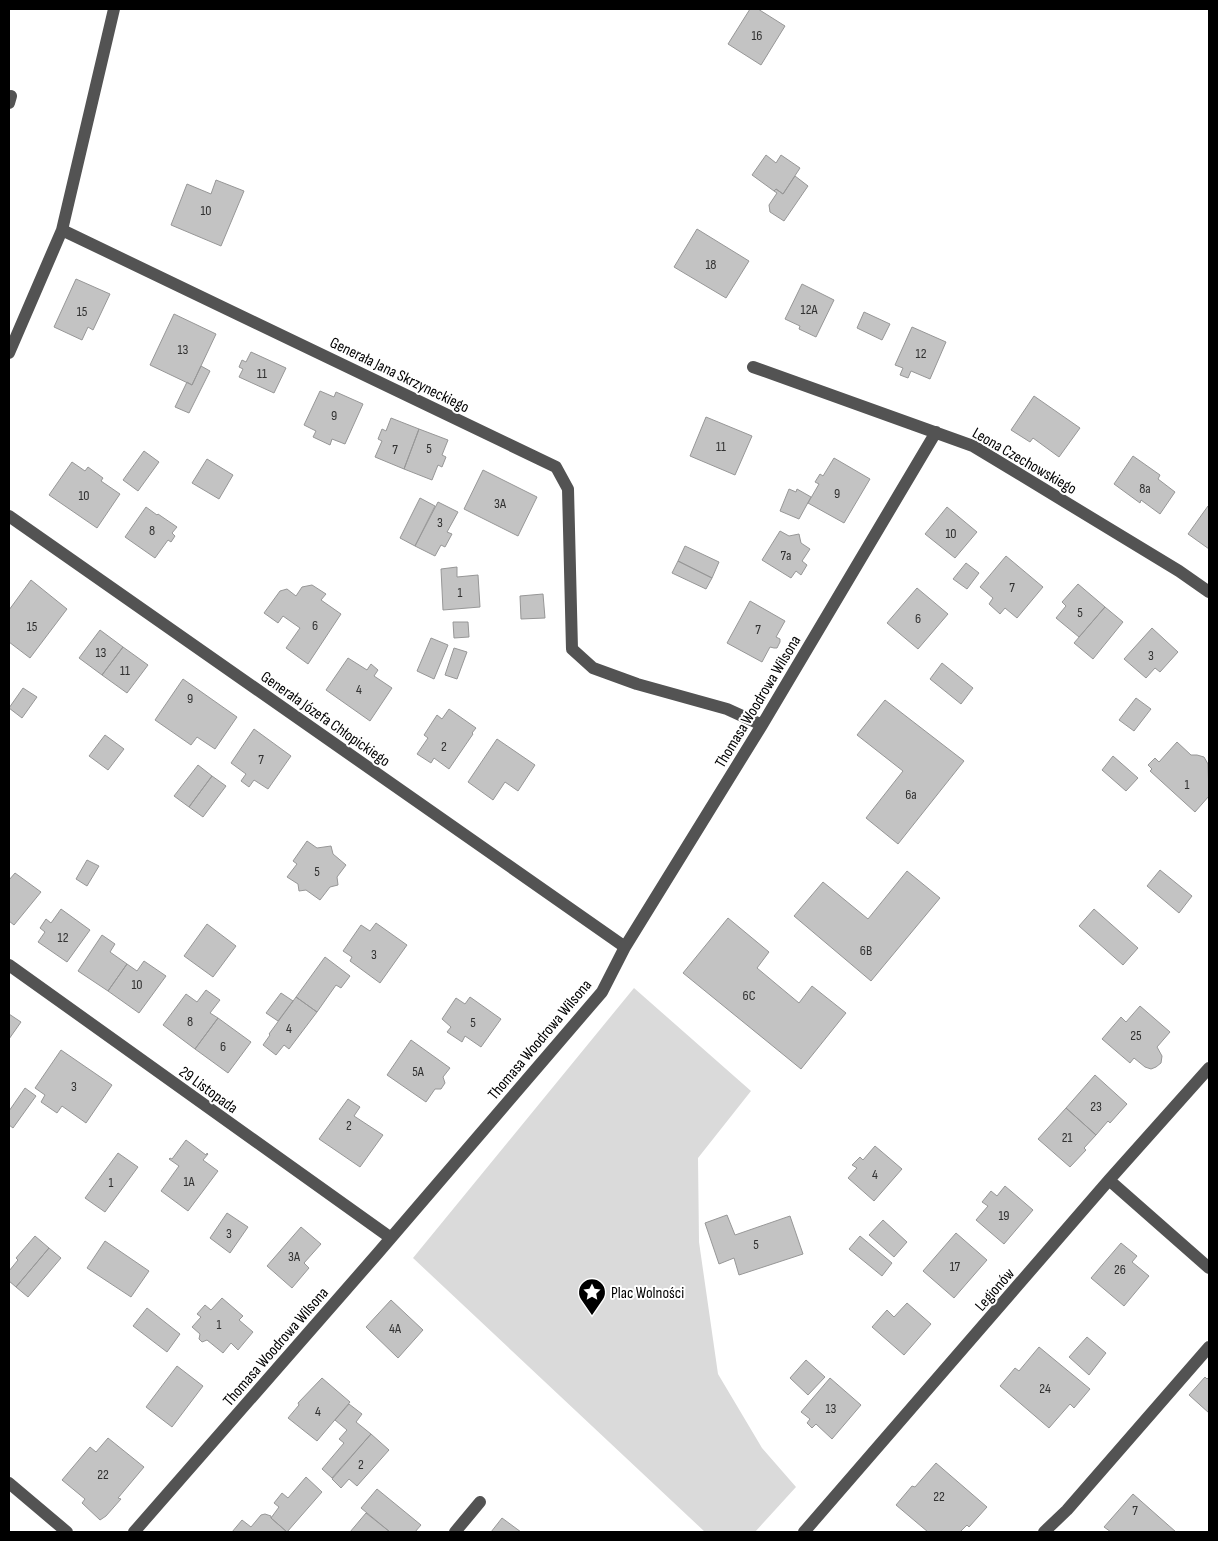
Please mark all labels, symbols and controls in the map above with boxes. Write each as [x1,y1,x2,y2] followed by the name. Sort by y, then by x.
[751,27,763,44] house number: 16
[200,202,212,219] house number: 10
[705,256,717,273] house number: 18
[801,301,818,318] house number: 12A
[77,303,88,320] house number: 15
[327,333,472,417] street label: Generała Jana Skrzyneckiego
[178,341,189,358] house number: 13
[916,345,927,362] house number: 12
[257,365,267,382] house number: 11
[331,407,337,424] house number: 9
[969,424,1080,499] street label: Leona Czechowskiego
[716,438,726,455] house number: 11
[426,440,432,457] house number: 5
[392,441,398,458] house number: 7
[1139,480,1151,497] house number: 8a
[834,485,840,502] house number: 9
[78,487,90,504] house number: 10
[494,495,507,512] house number: 3A
[437,514,443,531] house number: 3
[149,522,155,539] house number: 8
[945,525,957,542] house number: 10
[781,547,791,564] house number: 7a
[1009,579,1015,596] house number: 7
[458,584,463,601] house number: 1
[1077,604,1083,621] house number: 5
[915,610,921,627] house number: 6
[312,617,318,634] house number: 6
[27,618,38,635] house number: 15
[755,621,761,638] house number: 7
[711,632,805,771] street label: Thomasa Woodrowa Wilsona
[96,644,107,661] house number: 13
[1148,647,1154,664] house number: 3
[120,662,130,679] house number: 11
[257,667,393,771] street label: Generała Józefa Chłopickiego
[356,681,362,698] house number: 4
[187,690,193,707] house number: 9
[441,738,447,755] house number: 2
[258,751,264,768] house number: 7
[1185,776,1190,793] house number: 1
[905,786,917,803] house number: 6a
[314,863,320,880] house number: 5
[58,929,69,946] house number: 12
[860,942,872,959] house number: 6B
[371,946,377,963] house number: 3
[131,976,143,993] house number: 10
[484,976,596,1104] street label: Thomasa Woodrowa Wilsona
[743,987,756,1004] house number: 6C
[187,1013,193,1030] house number: 8
[470,1014,476,1031] house number: 5
[286,1020,292,1037] house number: 4
[1130,1027,1142,1044] house number: 25
[220,1038,226,1055] house number: 6
[175,1063,241,1118] street label: 29 Listopada
[412,1063,425,1080] house number: 5A
[71,1078,77,1095] house number: 3
[1090,1098,1102,1115] house number: 23
[346,1117,352,1134] house number: 2
[1062,1129,1072,1146] house number: 21
[872,1166,878,1183] house number: 4
[183,1173,196,1190] house number: 1A
[109,1174,114,1191] house number: 1
[998,1207,1010,1224] house number: 19
[226,1225,232,1242] house number: 3
[753,1236,759,1253] house number: 5
[288,1248,301,1265] house number: 3A
[950,1258,961,1275] house number: 17
[1114,1261,1126,1278] house number: 26
[971,1265,1019,1315] street label: Legionów
[577,1277,607,1316] place icon: Plac Wolności
[219,1284,333,1410] street label: Thomasa Woodrowa Wilsona
[611,1284,684,1303] place label: Plac Wolności
[217,1316,222,1333] house number: 1
[389,1320,402,1337] house number: 4A
[1039,1380,1051,1397] house number: 24
[826,1400,837,1417] house number: 13
[315,1403,321,1420] house number: 4
[358,1456,364,1473] house number: 2
[97,1466,109,1483] house number: 22
[933,1488,945,1505] house number: 22
[1132,1502,1138,1519] house number: 7

